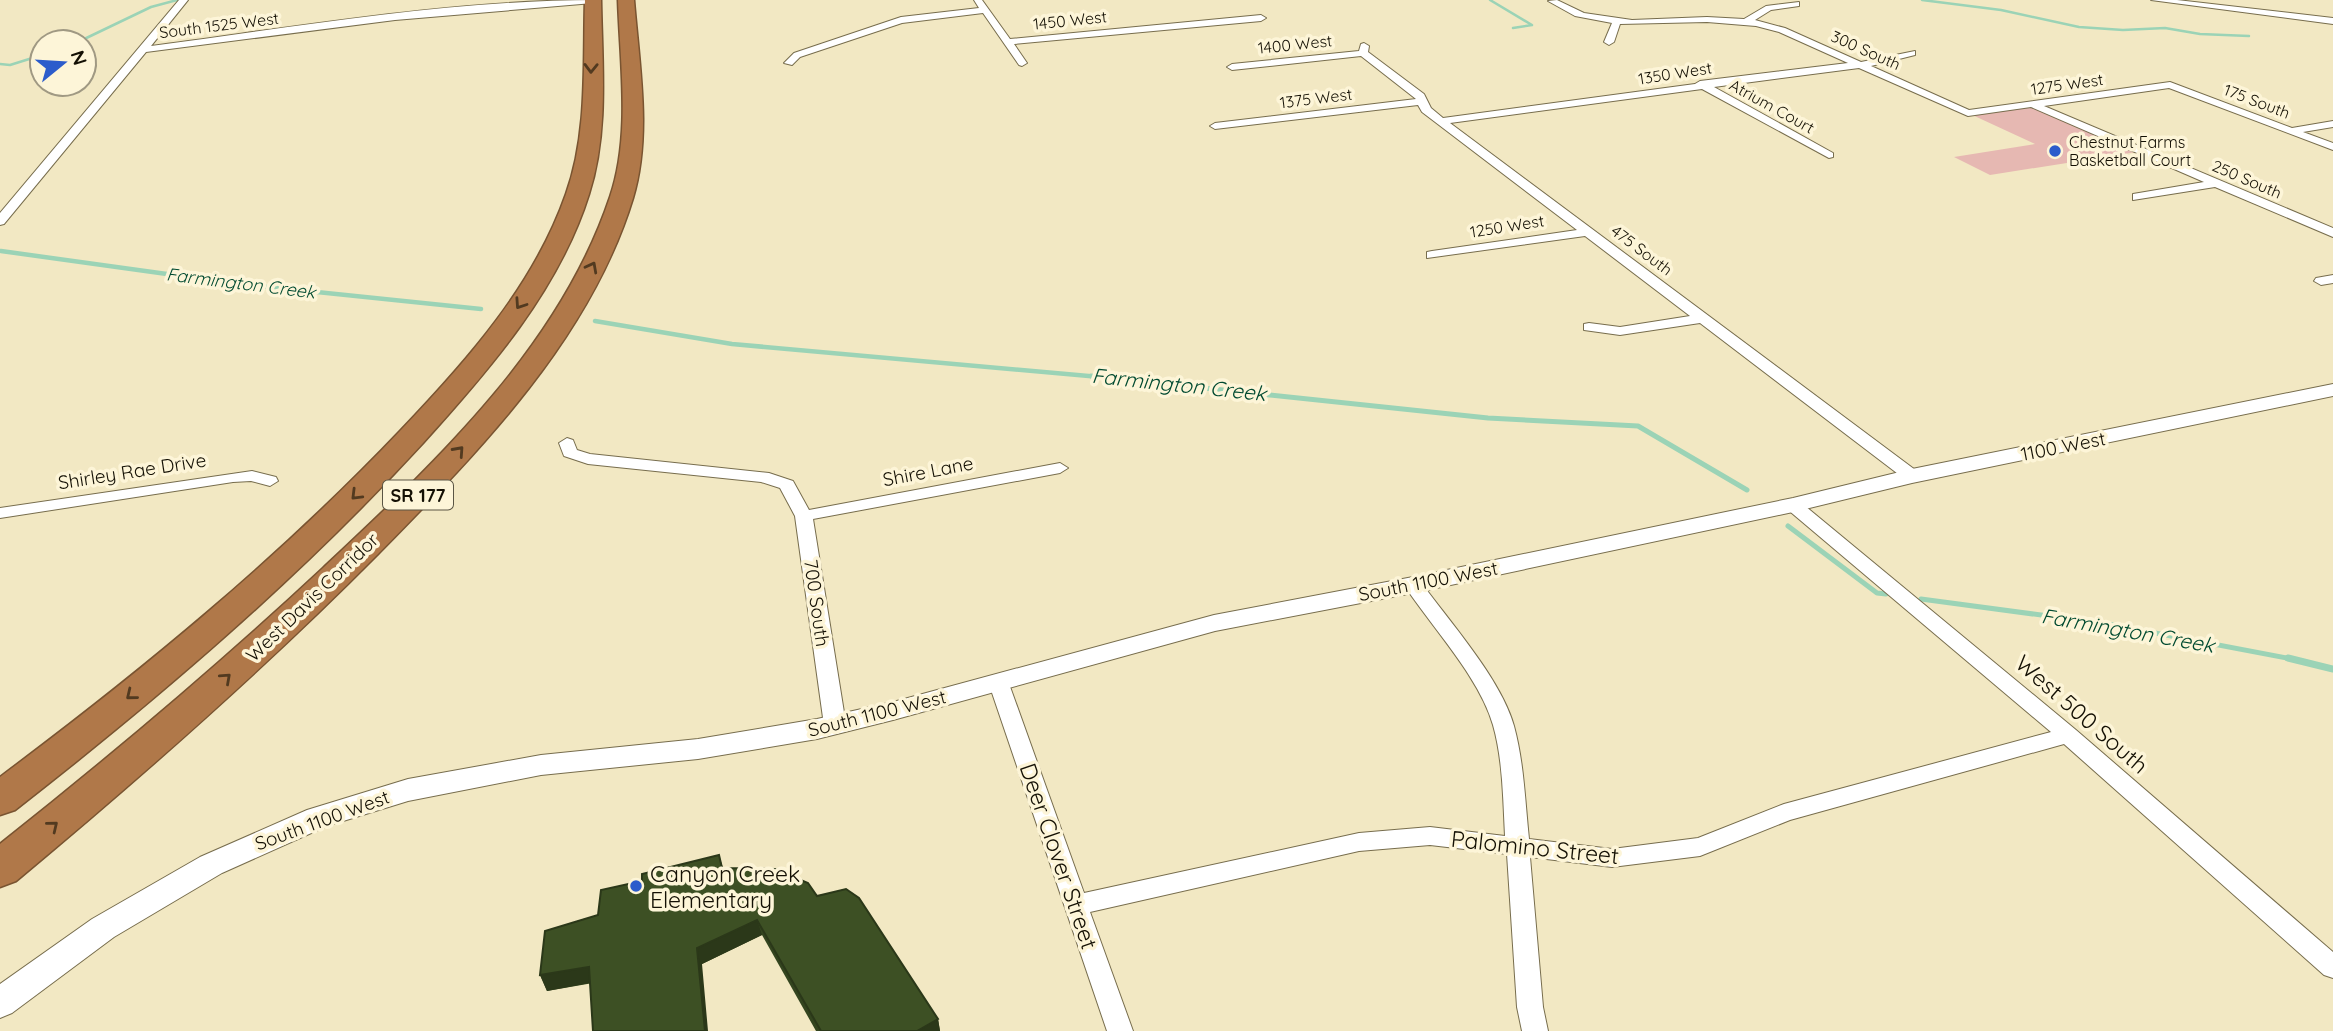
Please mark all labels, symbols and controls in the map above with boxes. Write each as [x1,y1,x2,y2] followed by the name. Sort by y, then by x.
[1032,6,1108,34] street label: 1450 West
[158,8,280,42] street label: South 1525 West
[1828,26,1904,74] street label: 300 South
[28,28,98,98] north arrow
[1257,30,1333,58] street label: 1400 West
[66,47,93,68] text: N
[1637,57,1713,89] street label: 1350 West
[584,63,599,74] one-way arrow
[2029,69,2105,99] street label: 1275 West
[1726,74,1818,138] street label: Atrium Court
[2221,79,2293,123] street label: 175 South
[1279,84,1353,112] street label: 1375 West
[2069,132,2191,170] place label: Chestnut Farms Basketball Court
[2047,143,2063,159] marker: Chestnut Farms Basketball Court
[2209,155,2285,203] street label: 250 South
[1469,210,1545,242] street label: 1250 West
[1607,220,1677,280] street label: 475 South
[165,262,318,304] water label: Farmington Creek
[584,262,597,274] one-way arrow
[516,296,528,309] one-way arrow
[1091,362,1269,406] water label: Farmington Creek
[2018,426,2108,466] street label: 1100 West
[451,446,463,459] one-way arrow
[56,447,208,495] street label: Shirley Rae Drive
[881,450,975,492] street label: Shire Lane
[383,480,453,509] road number: SR 177
[352,487,364,499] one-way arrow
[241,527,384,667] street label: West Davis Corridor
[1356,556,1500,606] street label: South 1100 West
[799,558,835,648] street label: 700 South
[2040,602,2218,658] water label: Farmington Creek
[2010,648,2154,780] street label: West 500 South
[218,674,231,686] one-way arrow
[805,684,949,742] street label: South 1100 West
[127,687,140,699] one-way arrow
[1014,759,1104,953] street label: Deer Clover Street
[251,785,393,855] street label: South 1100 West
[45,822,58,834] one-way arrow
[1450,824,1621,870] street label: Palomino Street
[650,859,800,914] place label: Canyon Creek Elementary
[628,878,644,894] marker: Canyon Creek Elementary

